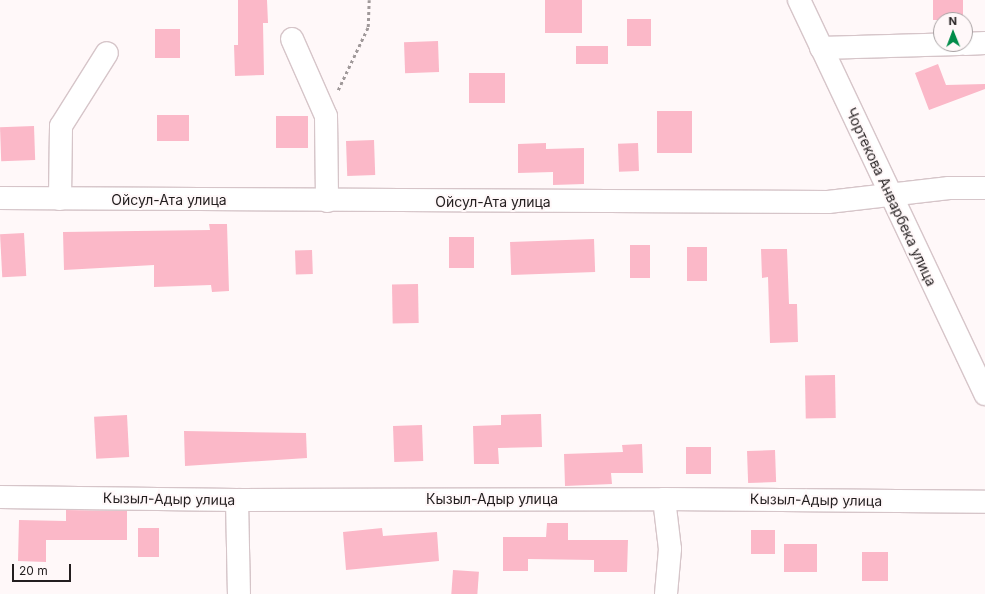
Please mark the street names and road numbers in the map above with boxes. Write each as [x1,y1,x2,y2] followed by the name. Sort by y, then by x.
[842,105,940,289] street label: Чортекова Анварбека улица
[111,192,227,208] street label: Ойсул-Ата улица
[435,194,551,210] street label: Ойсул-Ата улица
[103,489,235,509] street label: Кызыл-Адыр улица
[750,490,882,510] street label: Кызыл-Адыр улица
[426,491,558,507] street label: Кызыл-Адыр улица

